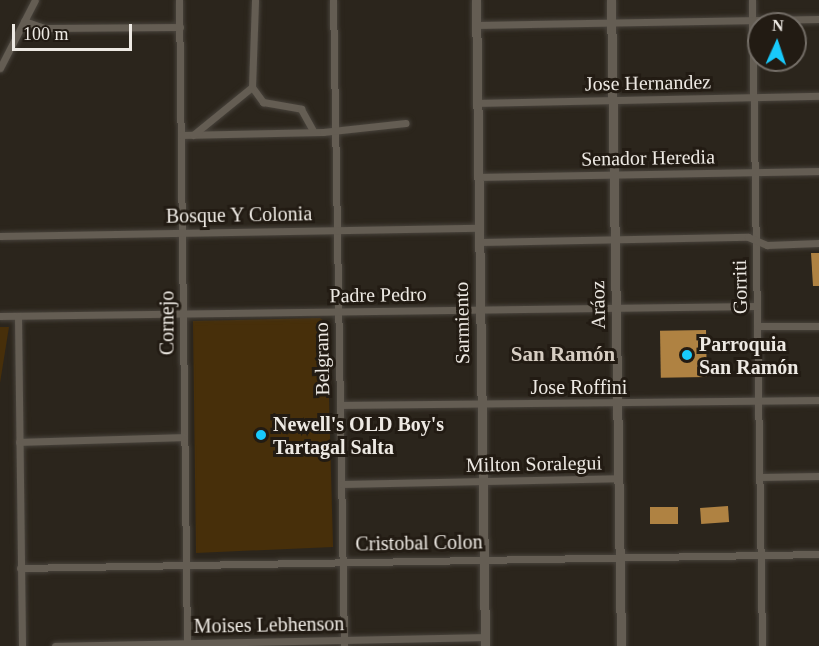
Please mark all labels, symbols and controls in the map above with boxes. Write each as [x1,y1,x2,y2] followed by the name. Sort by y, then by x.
[15,12,135,50] scale bar
[747,12,807,72] north arrow
[772,17,784,34] text: N
[23,24,69,44] text: 100 m
[585,70,711,96] street label: Jose Hernandez
[581,145,715,171] street label: Senador Heredia
[165,202,313,228] street label: Bosque Y Colonia
[728,260,752,314] street label: Gorriti
[586,280,610,330] street label: Aráoz
[329,282,427,308] street label: Padre Pedro
[449,282,475,364] street label: Sarmiento
[155,291,179,355] street label: Cornejo
[309,322,335,396] street label: Belgrano
[699,332,798,379] place label: Parroquia San Ramón
[511,341,615,367] district label: San Ramón
[680,348,694,362] marker: Parroquia San Ramón
[531,375,627,399] street label: Jose Roffini
[273,412,444,459] place label: Newell's OLD Boy's Tartagal Salta
[254,428,268,442] marker: Newell's OLD Boy's Tartagal Salta
[466,451,602,477] street label: Milton Soralegui
[355,530,483,556] street label: Cristobal Colon
[194,612,344,638] street label: Moises Lebhenson

